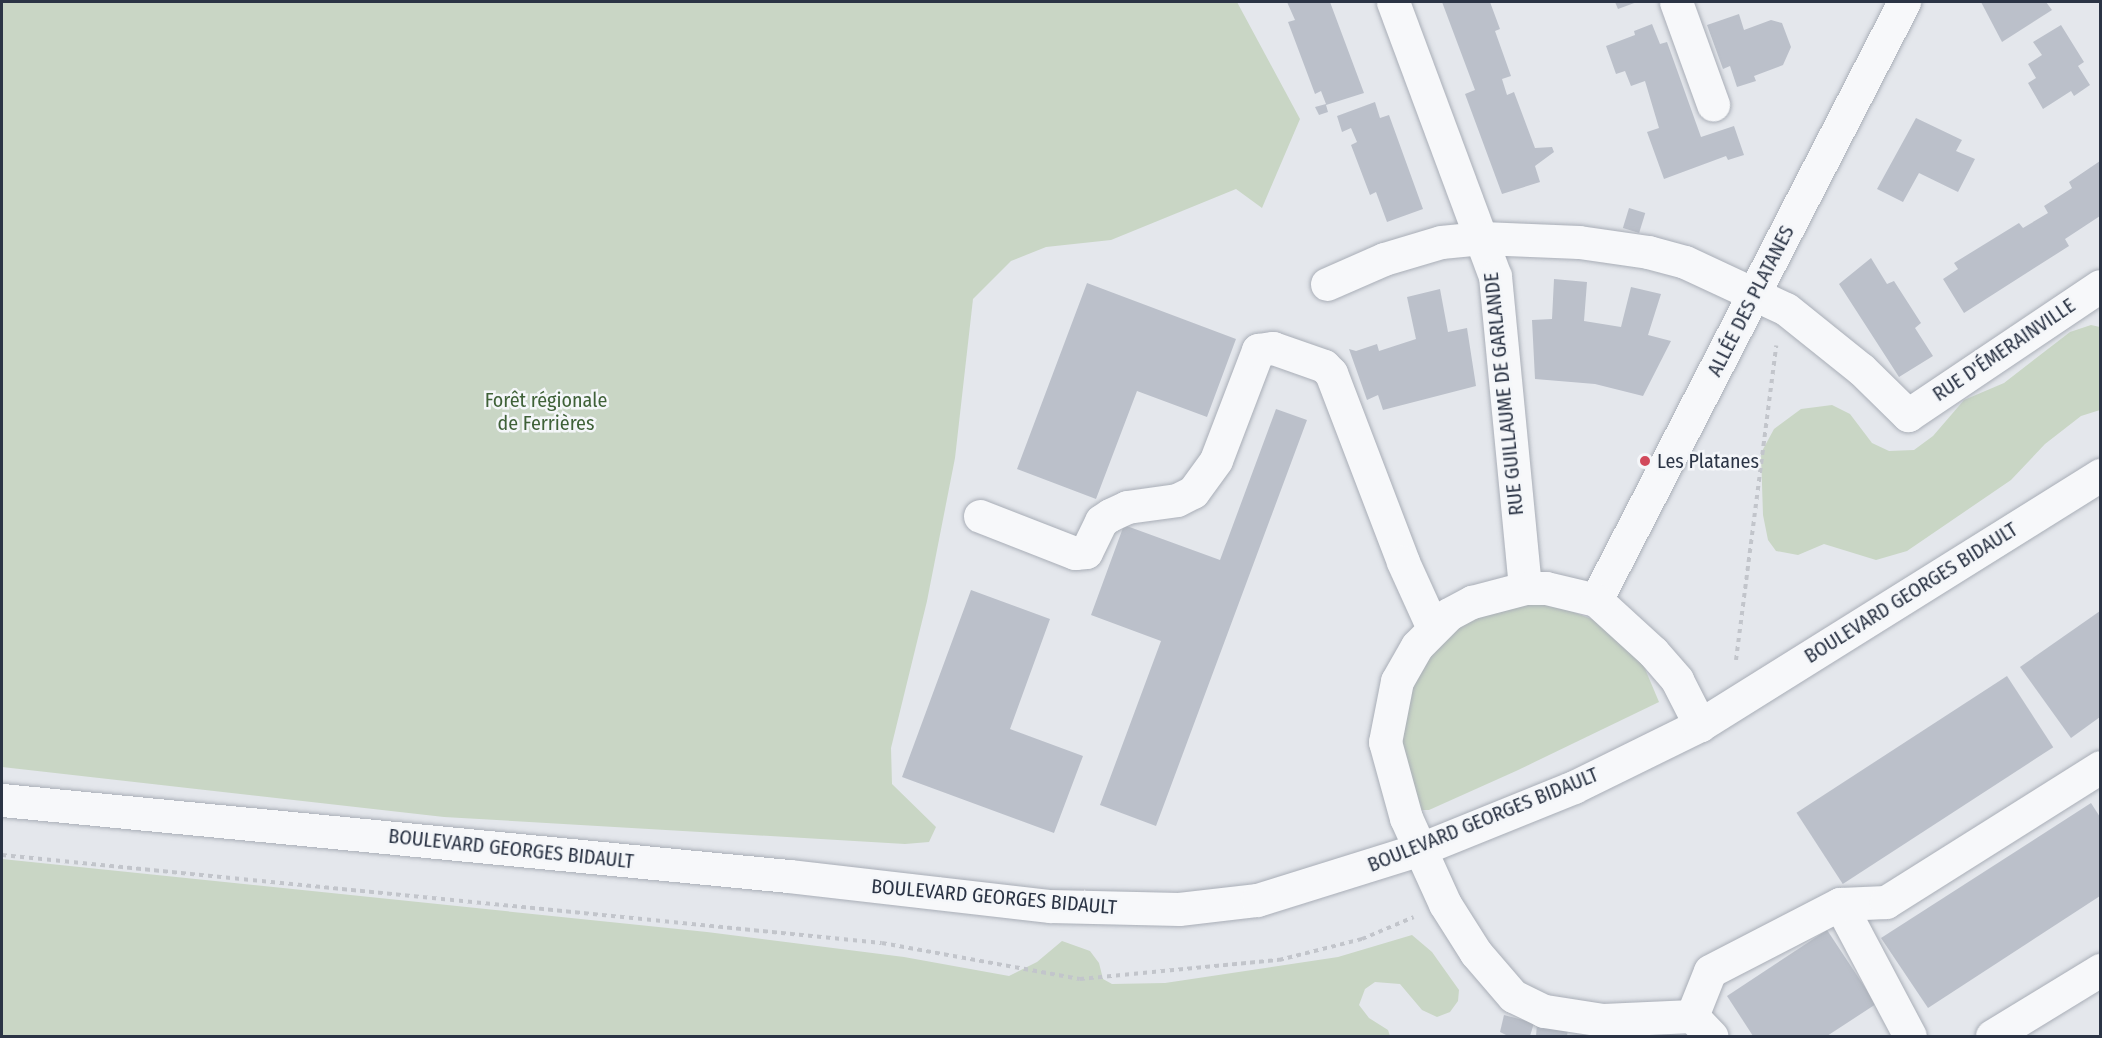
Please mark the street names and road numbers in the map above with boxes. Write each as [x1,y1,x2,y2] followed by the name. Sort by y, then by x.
[1703,222,1799,380] street label: ALLÉE DES PLATANES
[1479,271,1529,517] street label: RUE GUILLAUME DE GARLANDE
[1928,293,2080,407] street label: RUE D'ÉMERAINVILLE
[1800,518,2022,668] street label: BOULEVARD GEORGES BIDAULT
[1364,763,1602,877] street label: BOULEVARD GEORGES BIDAULT
[387,824,635,874] street label: BOULEVARD GEORGES BIDAULT
[870,874,1118,920] street label: BOULEVARD GEORGES BIDAULT

